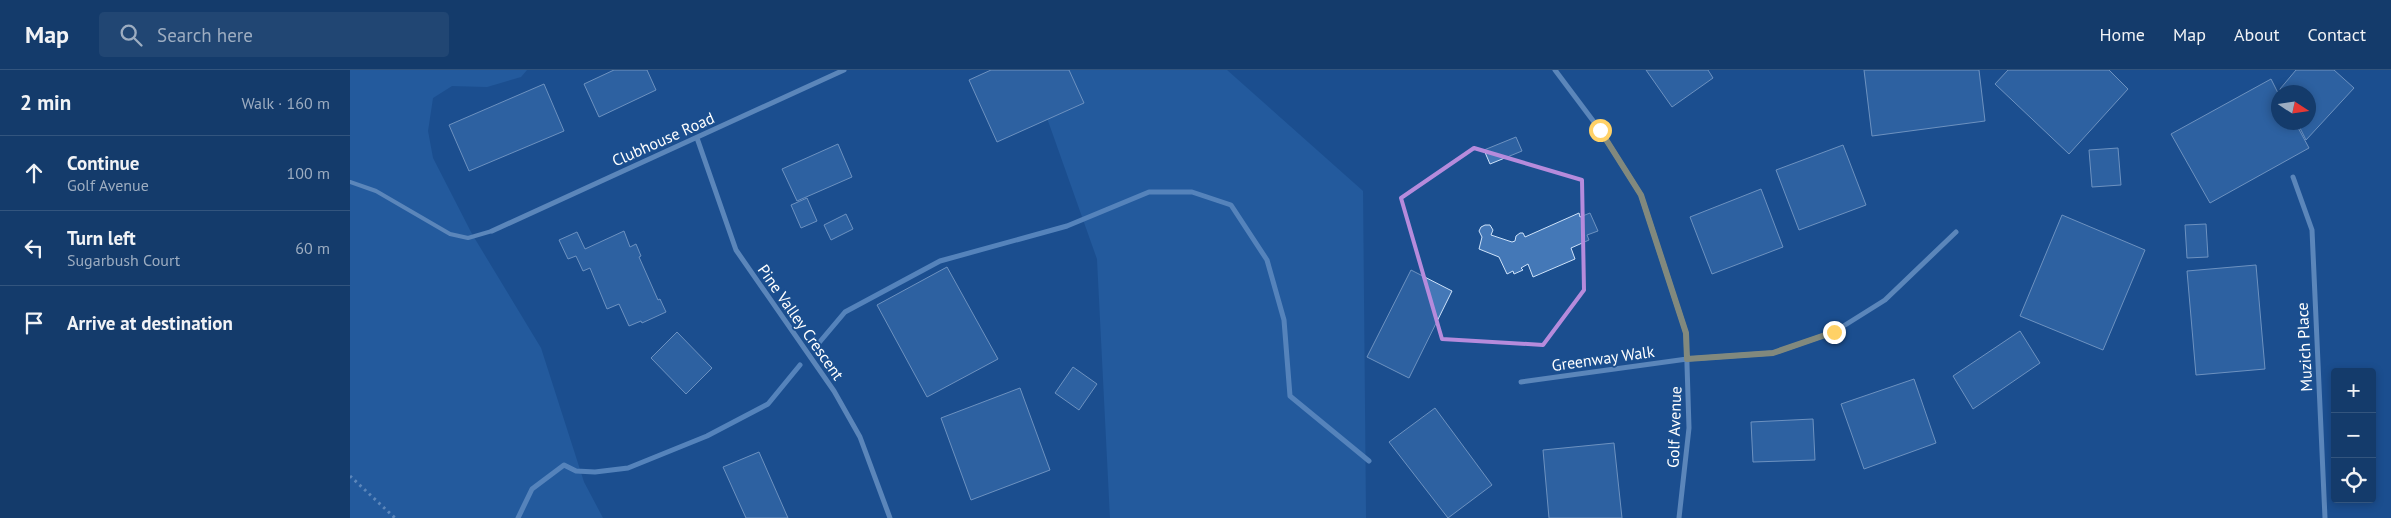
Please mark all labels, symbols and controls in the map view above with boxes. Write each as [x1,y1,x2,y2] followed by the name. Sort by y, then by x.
[99,12,449,57] search box
[25,19,69,50] text: Map
[117,21,145,49] icon: search
[157,23,253,47] text: Search here
[2099,23,2145,46] text: Home
[2173,23,2206,46] text: Map
[2234,23,2280,46] text: About
[2308,23,2366,46] text: Contact
[2271,85,2316,130] north arrow
[20,89,71,116] text: 2 min
[241,93,330,113] text: Walk · 160 m
[609,107,717,171] street label: Clubhouse Road
[1589,119,1612,142] route start
[67,151,139,175] text: Continue
[20,159,48,187] icon: ahead
[287,163,330,183] text: 100 m
[67,175,149,195] text: Golf Avenue
[67,226,136,250] text: Turn left
[20,234,48,262] icon: left
[295,238,330,258] text: 60 m
[67,250,180,270] text: Sugarbush Court
[754,260,849,384] street label: Pine Valley Crescent
[2292,302,2316,392] street label: Muzich Place
[20,309,48,337] icon: arrive
[67,311,233,335] text: Arrive at destination
[1823,321,1846,344] route end
[1550,341,1656,375] street label: Greenway Walk
[2331,368,2376,503] map controls
[2331,368,2376,413] button: +
[1663,386,1685,468] street label: Golf Avenue
[2331,413,2376,458] button: −
[2331,458,2376,503] button: locate

